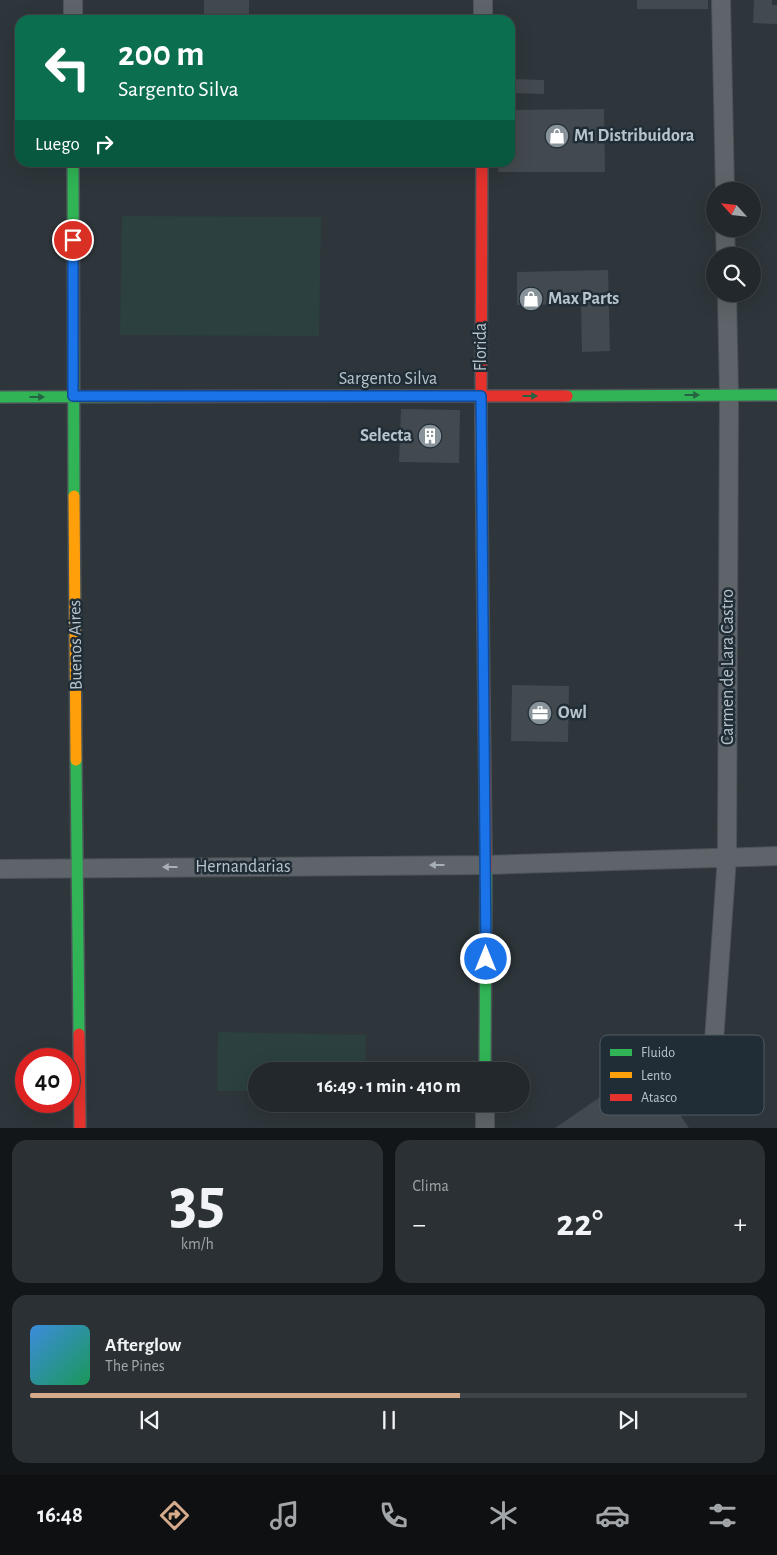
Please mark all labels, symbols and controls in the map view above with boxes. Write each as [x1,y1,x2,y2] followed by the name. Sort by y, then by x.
[35,35,100,100] icon: left
[118,37,205,72] text: 200 m
[118,78,239,100] text: Sargento Silva
[544,123,570,149] shop icon: M1 Distribuidora
[574,127,695,145] place label: M1 Distribuidora
[90,130,118,158] icon: right
[35,135,80,154] text: Luego
[706,182,761,238] north arrow
[706,182,761,302] map controls
[52,219,94,261] pin
[59,226,87,254] icon: arrive
[706,247,761,302] button: search
[518,286,544,312] shop icon: Max Parts
[548,290,619,308] place label: Max Parts
[472,323,490,371] street label: Florida
[339,370,437,388] street label: Sargento Silva
[684,391,700,399] one-way arrow
[522,392,538,400] one-way arrow
[29,393,45,401] one-way arrow
[417,423,443,449] building icon: Selecta
[360,427,412,445] place label: Selecta
[719,589,737,745] street label: Carmen de Lara Castro
[66,600,86,690] street label: Buenos Aires
[527,700,553,726] office icon: Owl
[558,704,587,722] place label: Owl
[195,858,291,876] street label: Hernandarias
[429,861,445,869] one-way arrow
[161,863,177,871] one-way arrow
[459,932,511,984] position arrow
[600,1035,764,1115] legend
[641,1046,675,1060] text: Fluido
[15,1048,80,1113] speed limit sign: 40
[641,1069,672,1083] text: Lento
[317,1077,461,1096] text: 16:49 · 1 min · 410 m
[641,1091,677,1105] text: Atasco
[169,1170,225,1235] text: 35
[413,1178,449,1194] text: Clima
[556,1205,603,1243] text: 22°
[413,1211,426,1239] text: −
[734,1211,747,1239] text: +
[181,1236,214,1252] text: km/h
[105,1336,181,1355] text: Afterglow
[105,1358,165,1374] text: The Pines
[136,1406,164,1434] icon: previous
[375,1406,403,1434] icon: pause
[614,1406,642,1434] icon: next
[157,1498,192,1533] icon: directions
[267,1498,302,1533] icon: music
[376,1498,411,1533] icon: phone
[486,1498,521,1533] icon: climate
[595,1498,630,1533] icon: car
[705,1498,740,1533] icon: filters
[37,1504,83,1526] text: 16:48

